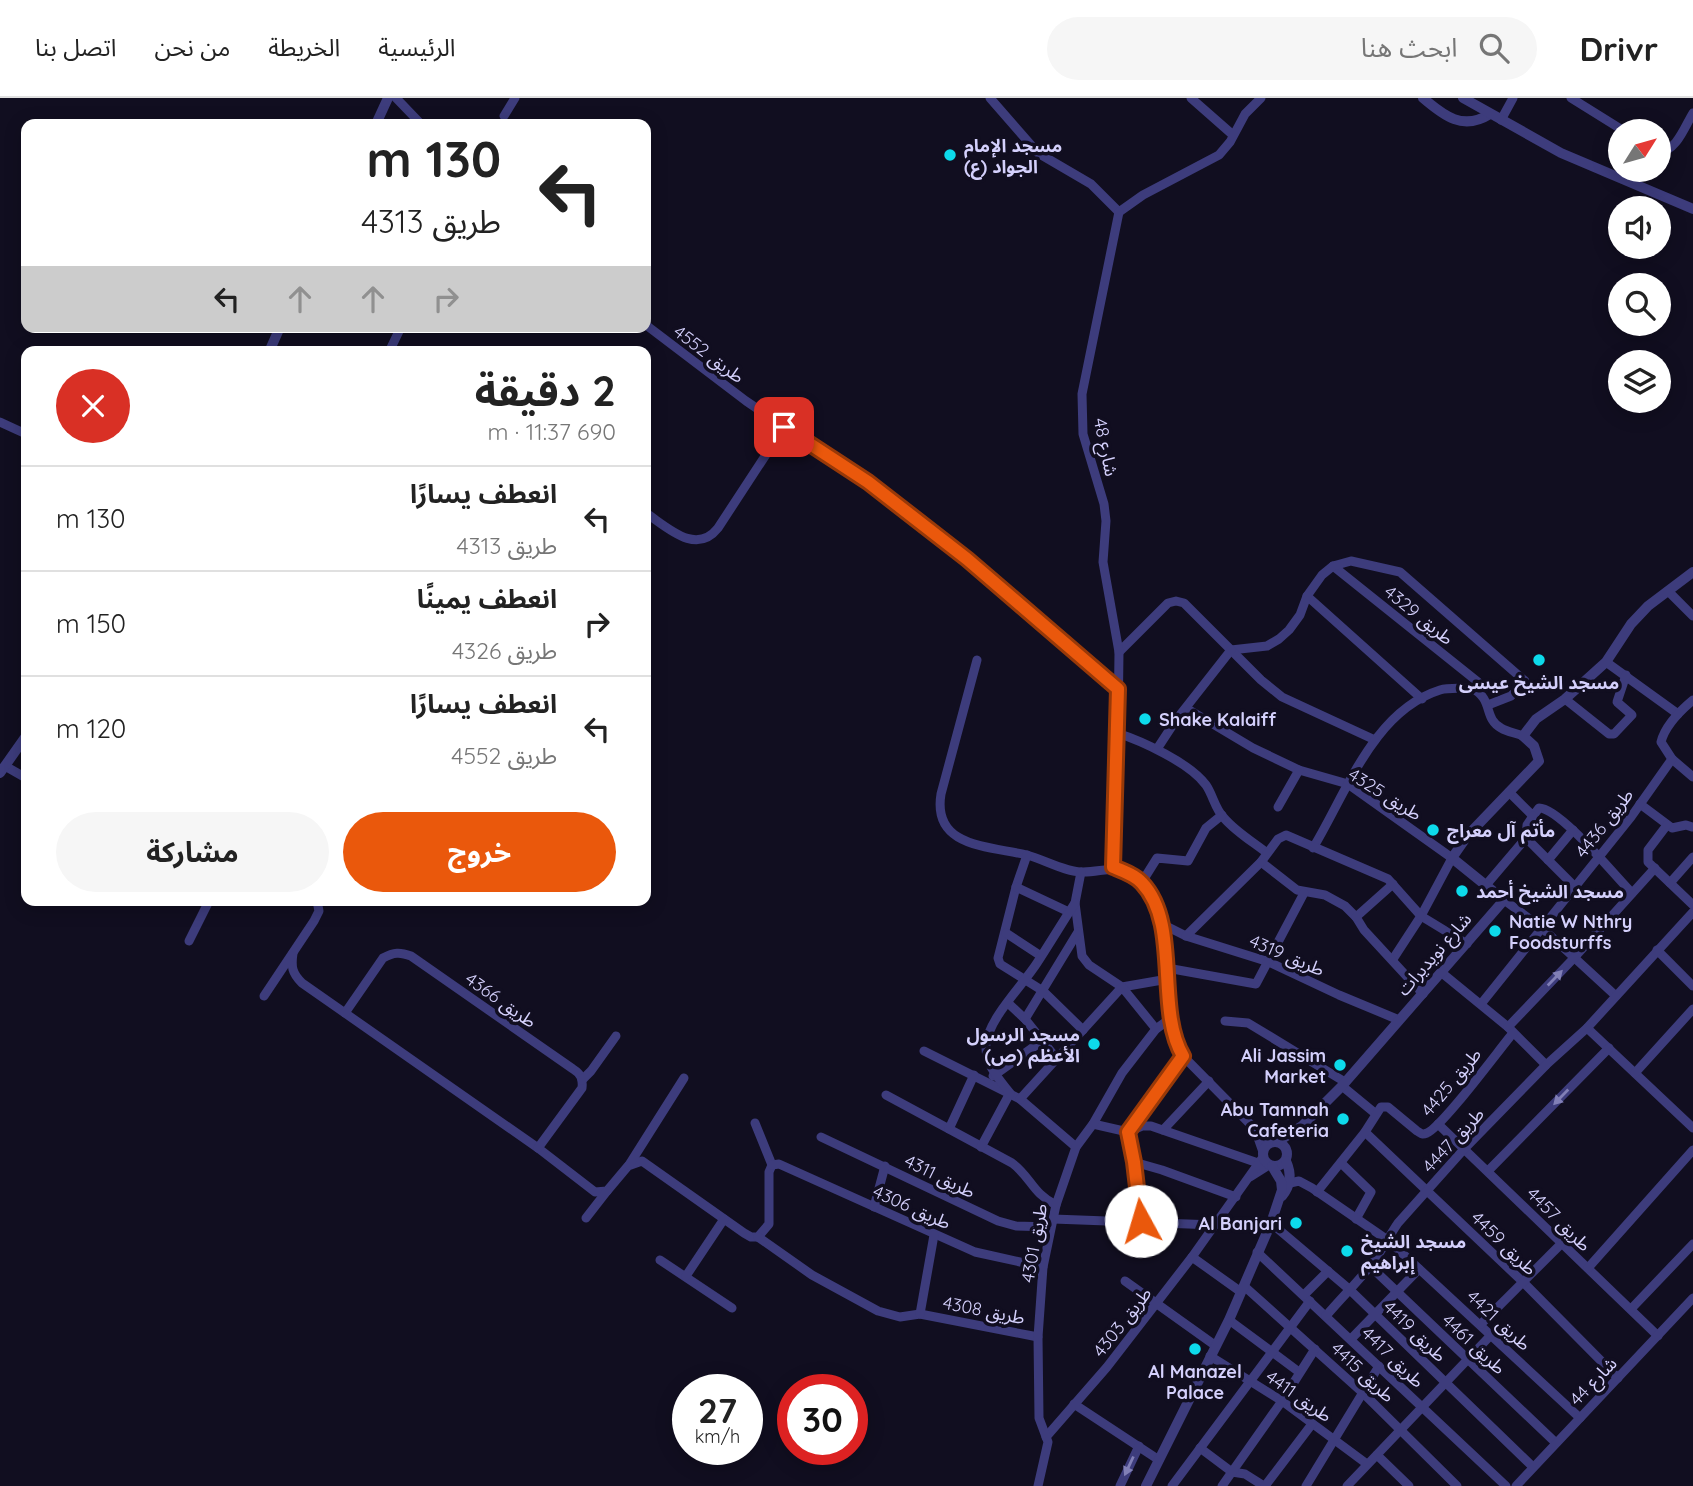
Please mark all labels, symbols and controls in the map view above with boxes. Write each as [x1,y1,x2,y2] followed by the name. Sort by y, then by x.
[1047,17,1537,80] search box
[1579,28,1658,69] text: Drivr
[1475,29,1513,67] icon: search
[1361,31,1457,64] text: ابحث هنا
[35,32,116,62] text: اتصل بنا
[154,32,230,62] text: من نحن
[268,32,340,62] text: الخريطة
[378,32,455,62] text: الرئيسية
[1608,119,1671,182] north arrow
[1608,119,1671,413] map controls
[367,128,501,189] text: 130 m
[964,134,1062,180] place label: مسجد الإمام الجواد (ع)
[525,147,616,238] icon: left
[942,147,958,163] marker: مسجد الإمام الجواد (ع)
[1608,196,1671,259] button: sound
[361,201,501,241] text: طريق 4313
[1608,273,1671,336] button: search
[208,280,246,318] icon: left
[281,280,319,318] icon: ahead
[354,280,392,318] icon: ahead
[427,280,465,318] icon: right
[669,320,749,388] street label: طريق 4552
[1608,350,1671,413] button: layers
[475,364,616,417] text: 2 دقيقة
[56,369,130,443] button: close
[754,397,814,457] pin
[765,408,803,446] icon: arrive
[1086,416,1123,479] street label: شارع 48
[488,417,616,446] text: 690 m · 11:37
[410,477,557,510] text: انعطف يسارًا
[578,500,616,538] icon: left
[56,502,126,535] text: 130 m
[457,531,557,560] text: طريق 4313
[1380,580,1458,650] street label: طريق 4329
[417,582,557,615] text: انعطف يمينًا
[578,605,616,643] icon: right
[56,607,126,640] text: 150 m
[452,636,557,665] text: طريق 4326
[1531,652,1547,668] marker: مسجد الشيخ عيسى
[1459,671,1619,696] place label: مسجد الشيخ عيسى
[410,687,557,720] text: انعطف يسارًا
[1159,708,1277,731] place label: Shake Kalaiff
[578,710,616,748] icon: left
[1137,711,1153,727] marker: Shake Kalaiff
[56,712,126,745] text: 120 m
[451,741,557,770] text: طريق 4552
[1344,762,1426,826] street label: طريق 4325
[1570,784,1638,862] street label: طريق 4436
[56,812,329,892] button: مشاركة
[343,812,616,892] button: خروج
[1447,818,1555,844] place label: مأتم آل معراج
[1425,822,1441,838] marker: مأتم آل معراج
[1476,879,1624,905] place label: مسجد الشيخ أحمد
[1454,883,1470,899] marker: مسجد الشيخ أحمد
[1392,908,1479,1002] street label: شارع نويديرات
[1509,910,1632,954] place label: Natie W Nthry Foodsturffs
[1487,923,1503,939] marker: Natie W Nthry Foodsturffs
[1246,929,1328,981] street label: طريق 4319
[461,967,541,1033] street label: طريق 4366
[1546,970,1562,987] one-way arrow
[966,1023,1080,1069] place label: مسجد الرسول الأعظم (ص)
[1086,1036,1102,1052] marker: مسجد الرسول الأعظم (ص)
[1416,1043,1486,1121] street label: طريق 4425
[1241,1044,1326,1088] place label: Ali Jassim Market
[1332,1057,1348,1073] marker: Ali Jassim Market
[1554,1088,1570,1105] one-way arrow
[1221,1098,1329,1142] place label: Abu Tamnah Cafeteria
[1417,1103,1489,1177] street label: طريق 4447
[1335,1111,1351,1127] marker: Abu Tamnah Cafeteria
[901,1149,979,1203] street label: طريق 4311
[869,1180,955,1234] street label: طريق 4306
[1522,1182,1596,1256] street label: طريق 4457
[1104,1184,1178,1258] position arrow
[1016,1202,1052,1284] street label: طريق 4301
[1466,1206,1542,1280] street label: طريق 4459
[1198,1212,1282,1235] place label: Al Banjari
[1288,1215,1304,1231] marker: Al Banjari
[1361,1230,1466,1276] place label: مسجد الشيخ إبراهيم
[1339,1243,1355,1259] marker: مسجد الشيخ إبراهيم
[1087,1282,1157,1362] street label: طريق 4303
[1462,1285,1536,1355] street label: طريق 4421
[941,1291,1027,1329] street label: طريق 4308
[1379,1295,1451,1367] street label: طريق 4419
[1437,1309,1511,1379] street label: طريق 4461
[1357,1322,1429,1392] street label: طريق 4417
[1326,1337,1400,1407] street label: طريق 4415
[1187,1341,1203,1357] marker: Al Manazel Palace
[1564,1352,1624,1412] street label: شارع 44
[1148,1360,1242,1404] place label: Al Manazel Palace
[1261,1365,1337,1427] street label: طريق 4411
[777,1374,868,1465] speed limit sign: 30
[698,1388,737,1432] text: 27
[695,1425,740,1448] text: km/h
[1124,1456,1135,1476] one-way arrow

